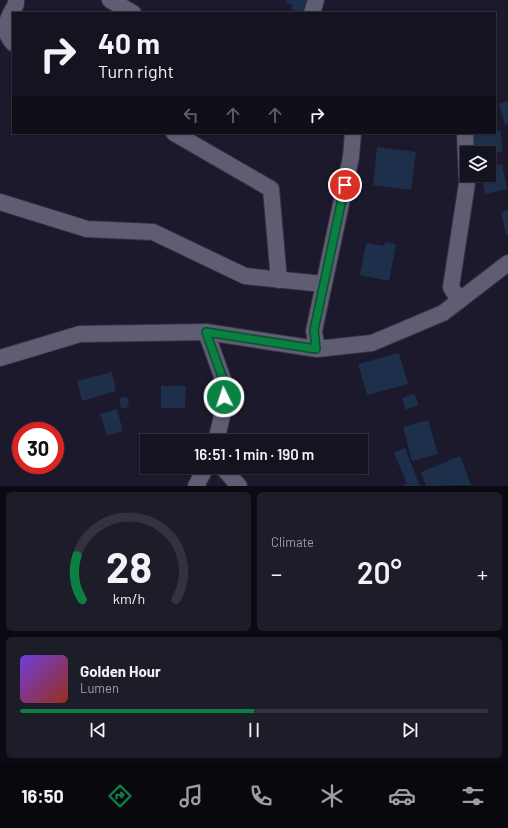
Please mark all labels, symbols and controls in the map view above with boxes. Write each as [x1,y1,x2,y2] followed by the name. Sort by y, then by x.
[98,26,160,60] text: 40 m
[32,28,84,80] icon: right
[98,60,174,82] text: Turn right
[180,104,202,126] icon: left
[222,104,244,126] icon: ahead
[264,104,286,126] icon: ahead
[306,104,328,126] icon: right
[460,146,496,182] map controls
[460,146,496,182] button: layers
[328,168,362,202] pin
[334,174,356,196] icon: arrive
[203,376,245,418] position arrow
[12,422,64,474] speed limit sign: 30
[194,445,314,463] text: 16:51 · 1 min · 190 m
[271,534,314,550] text: Climate
[106,540,151,590] text: 28
[357,554,402,590] text: 20°
[271,560,282,586] text: −
[477,560,488,586] text: +
[112,589,145,606] text: km/h
[80,662,161,680] text: Golden Hour
[80,680,119,696] text: Lumen
[87,719,109,741] icon: previous
[243,719,265,741] icon: pause
[399,719,421,741] icon: next
[106,782,134,810] icon: directions
[177,782,205,810] icon: music
[247,782,275,810] icon: phone
[318,782,346,810] icon: climate
[388,782,416,810] icon: car
[459,782,487,810] icon: filters
[21,785,64,807] text: 16:50

